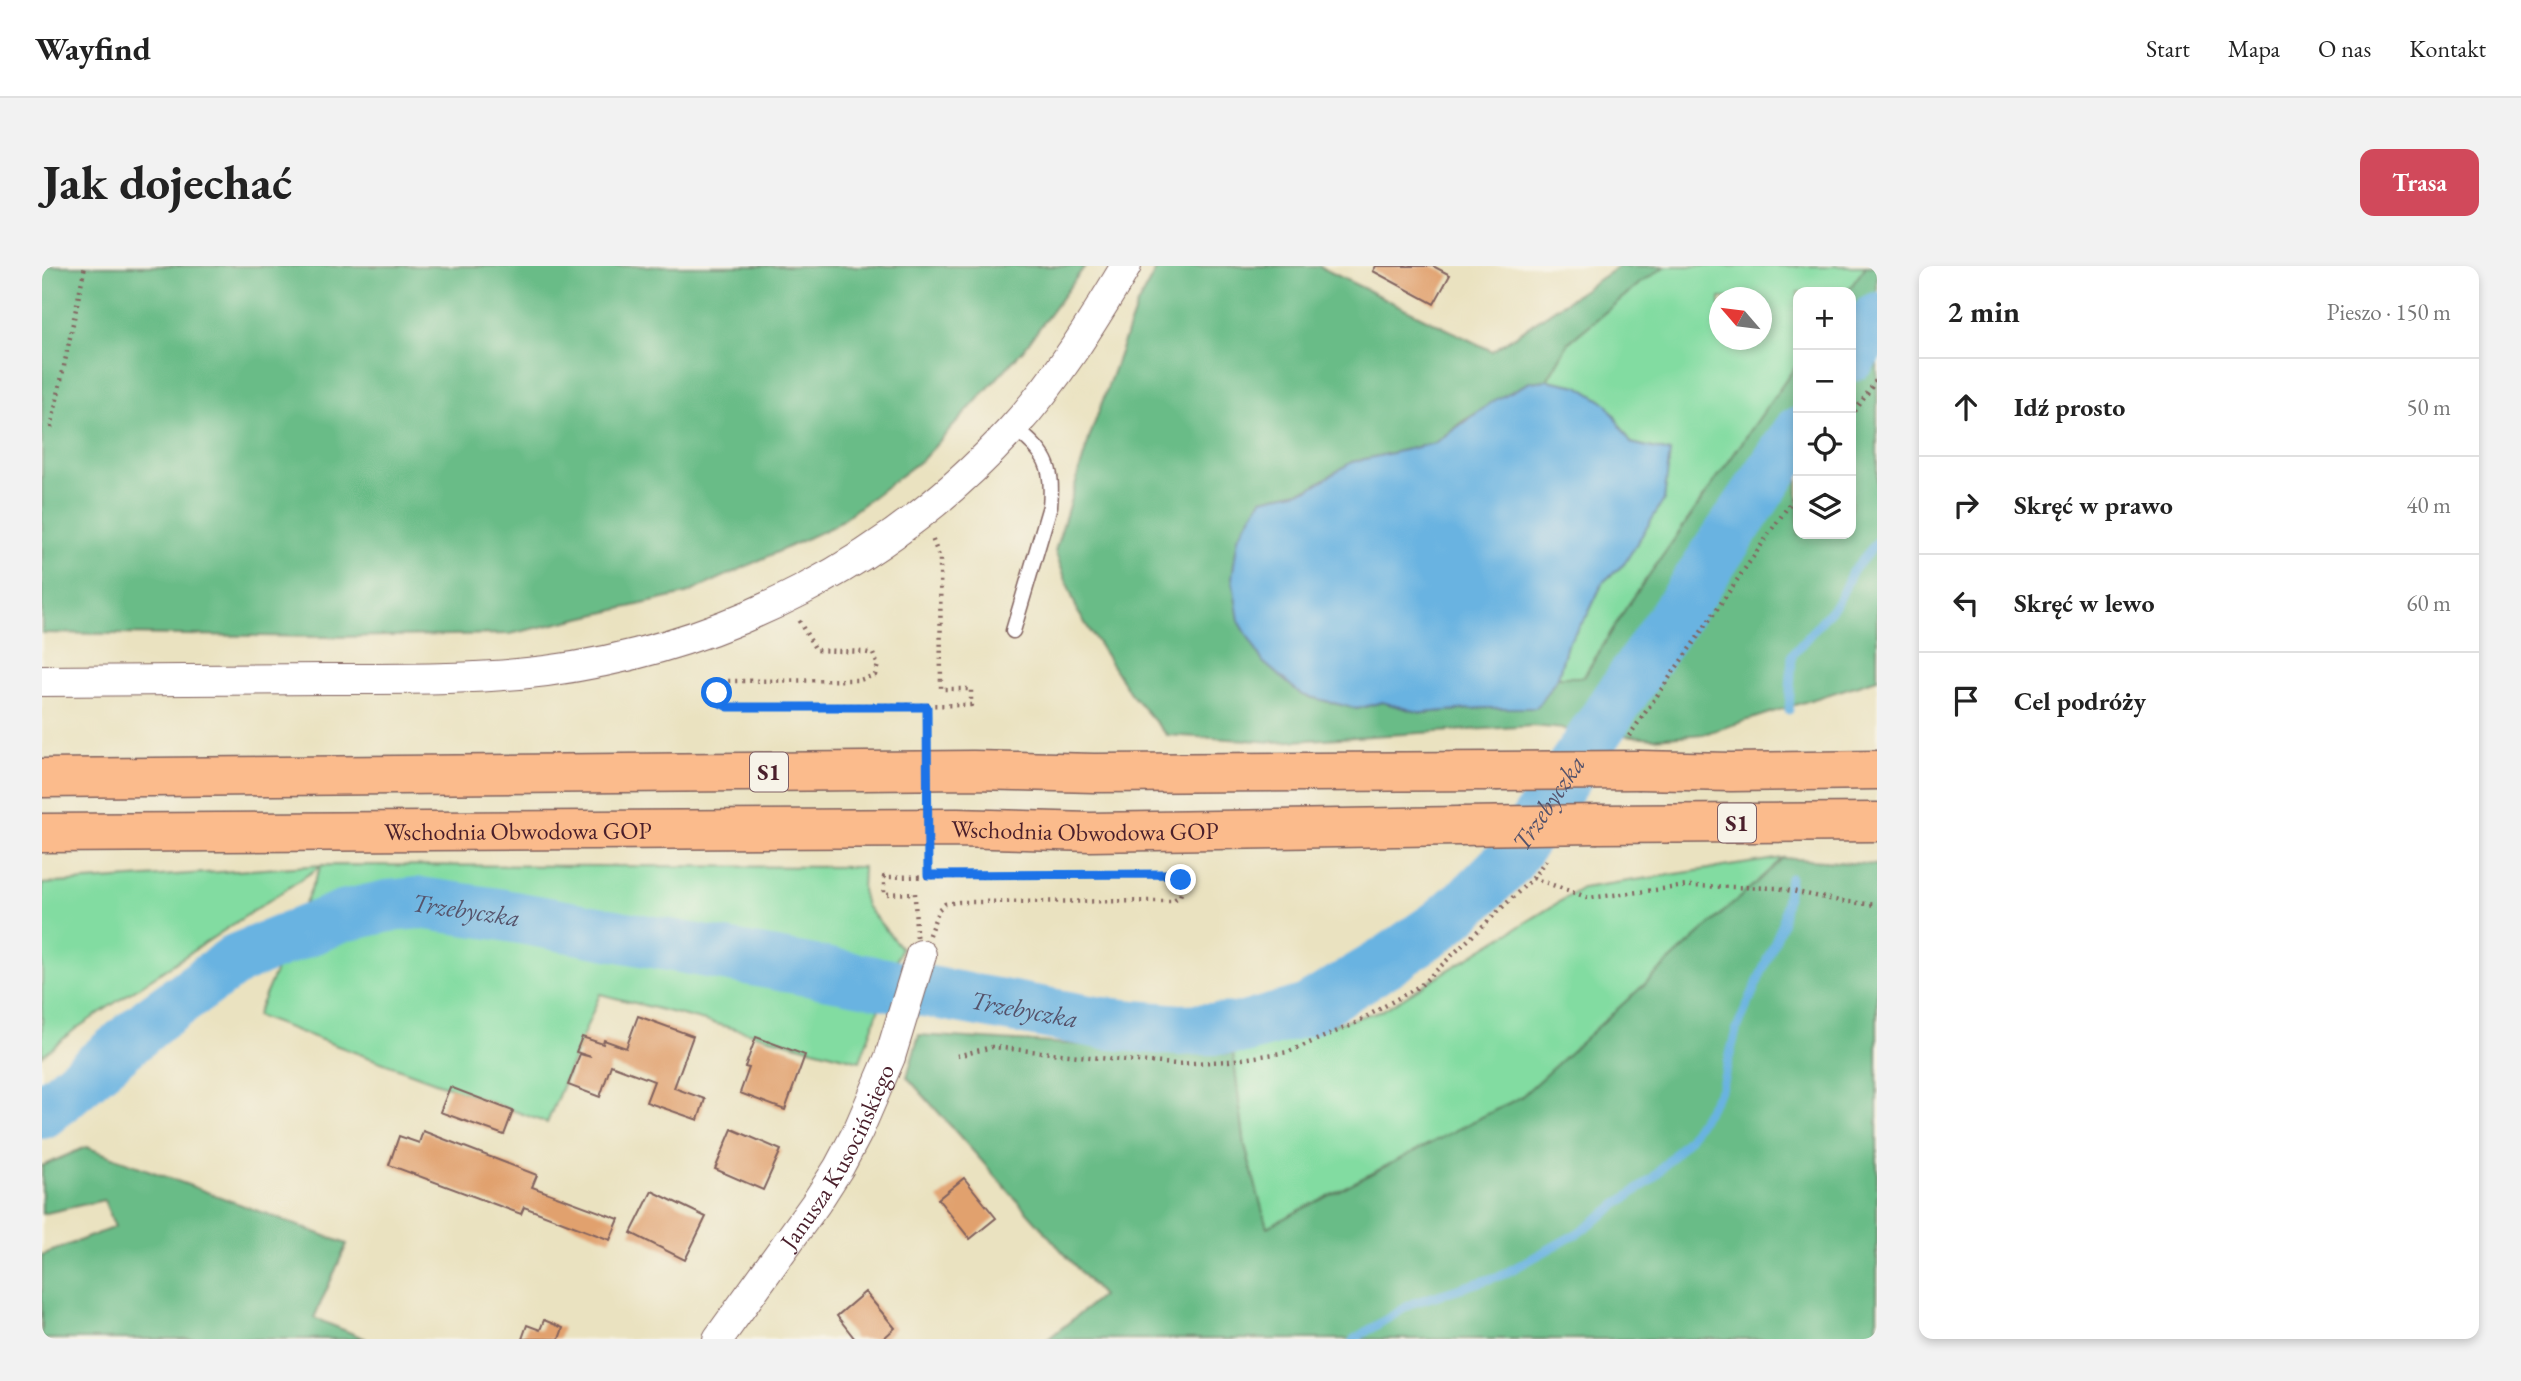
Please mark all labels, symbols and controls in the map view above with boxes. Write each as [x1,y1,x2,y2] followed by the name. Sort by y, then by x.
[35,27,151,70] text: Wayfind
[2146,33,2190,64] text: Start
[2228,33,2280,64] text: Mapa
[2318,33,2371,64] text: O nas
[2409,33,2486,64] text: Kontakt
[2360,149,2479,216] button: Trasa
[42,150,292,214] text: Jak dojechać
[1709,287,1772,350] north arrow
[1793,287,1856,539] map controls
[1793,287,1856,350] button: +
[1947,292,2020,331] text: 2 min
[2327,297,2451,327] text: Pieszo · 150 m
[1793,350,1856,413] button: −
[1947,388,1985,426] icon: ahead
[2014,390,2125,424] text: Idź prosto
[2406,392,2451,422] text: 50 m
[1793,413,1856,476] button: locate
[1793,476,1856,539] button: layers
[1947,486,1985,524] icon: right
[2014,488,2173,522] text: Skręć w prawo
[2406,490,2451,520] text: 40 m
[1947,584,1985,622] icon: left
[2014,586,2155,620] text: Skręć w lewo
[2406,588,2451,618] text: 60 m
[701,677,732,708] route start
[1947,682,1985,720] icon: arrive
[2014,684,2146,718] text: Cel podróży
[1504,748,1593,857] water label: Trzebyczka
[750,752,788,792] road number: S1
[1718,804,1756,842] road number: S1
[951,812,1219,848] street label: Wschodnia Obwodowa GOP
[384,814,652,847] street label: Wschodnia Obwodowa GOP
[1165,864,1196,895] route end
[410,885,523,935] water label: Trzebyczka
[968,983,1081,1036] water label: Trzebyczka
[771,1059,901,1256] street label: Janusza Kusocińskiego

